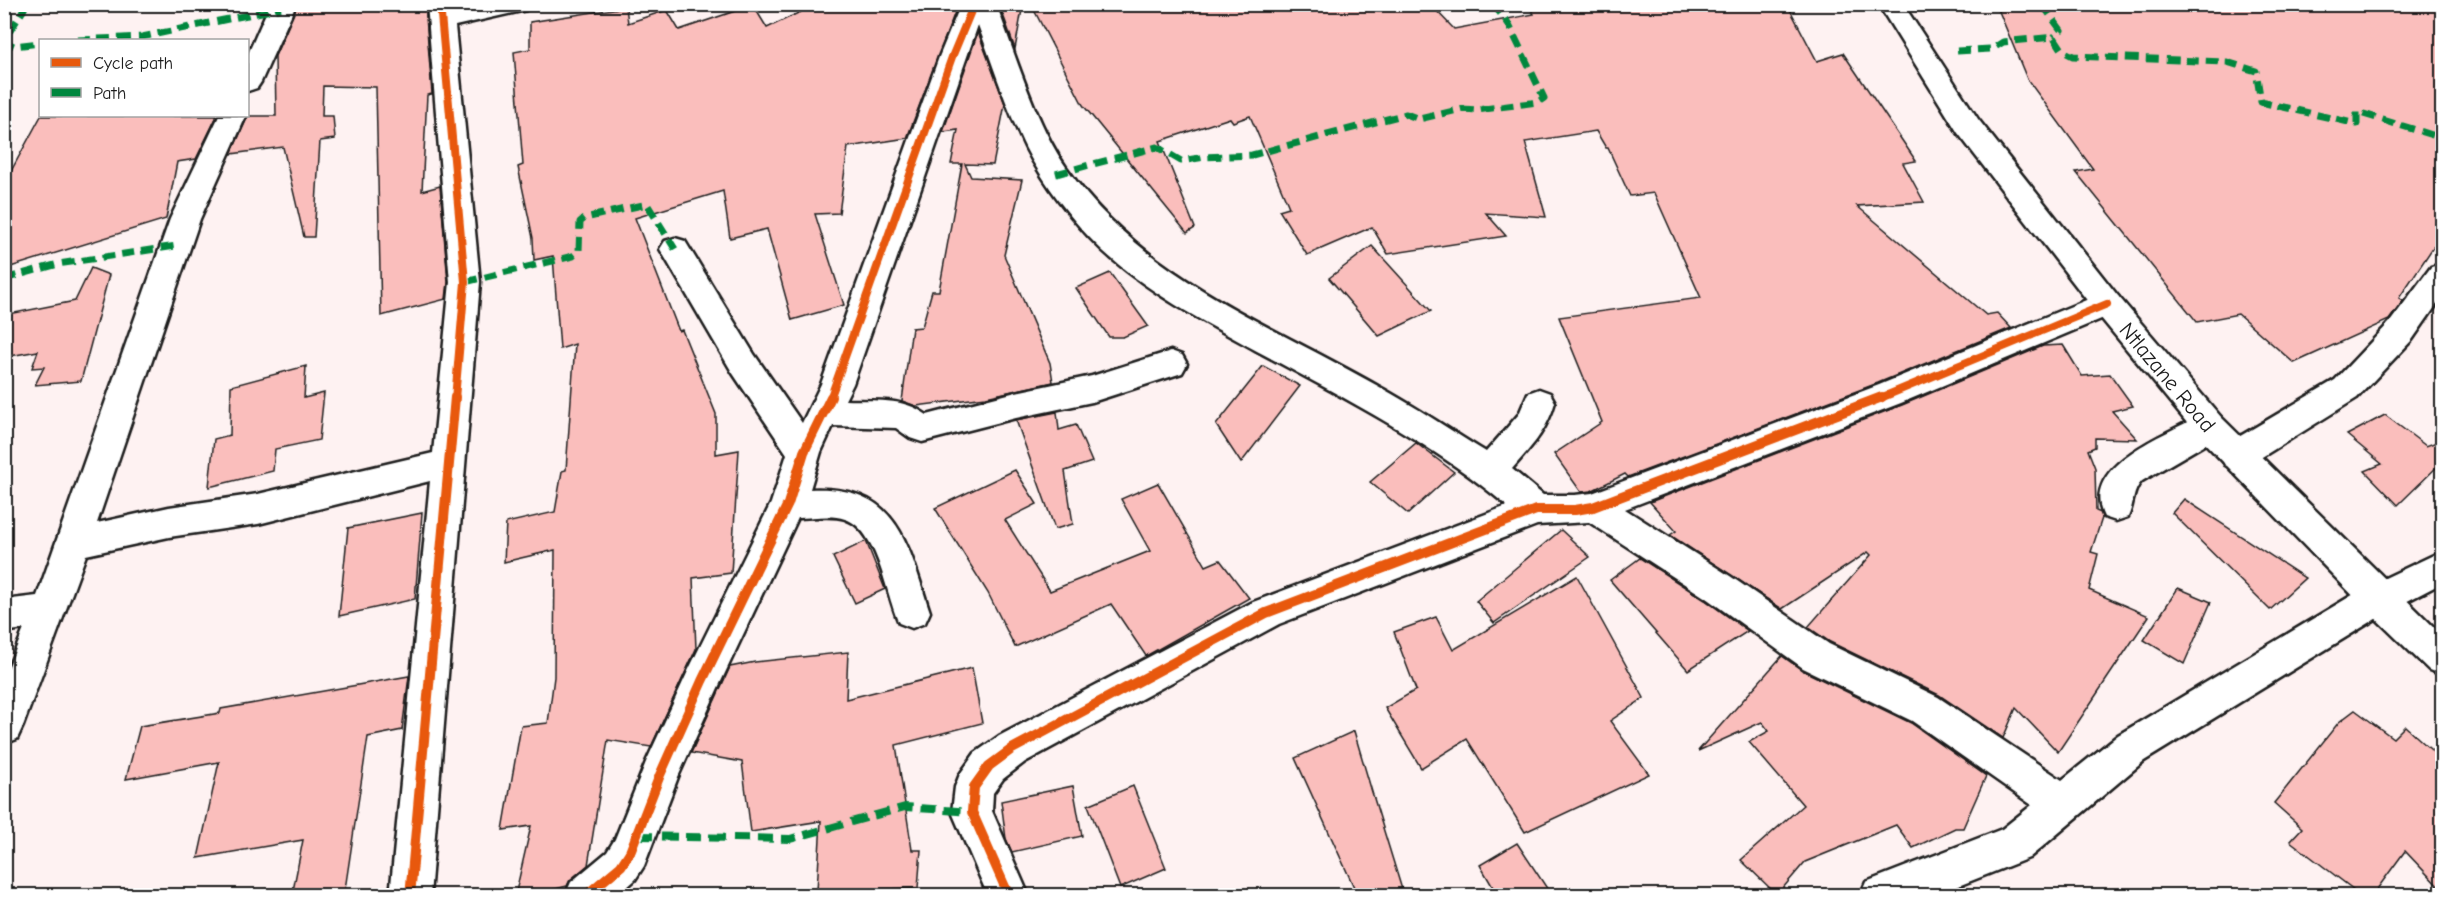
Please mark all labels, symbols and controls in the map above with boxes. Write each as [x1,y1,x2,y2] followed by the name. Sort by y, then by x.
[39,39,249,117] legend
[93,53,173,74] text: Cycle path
[93,83,126,104] text: Path
[2114,317,2221,438] street label: Ntlazane Road

